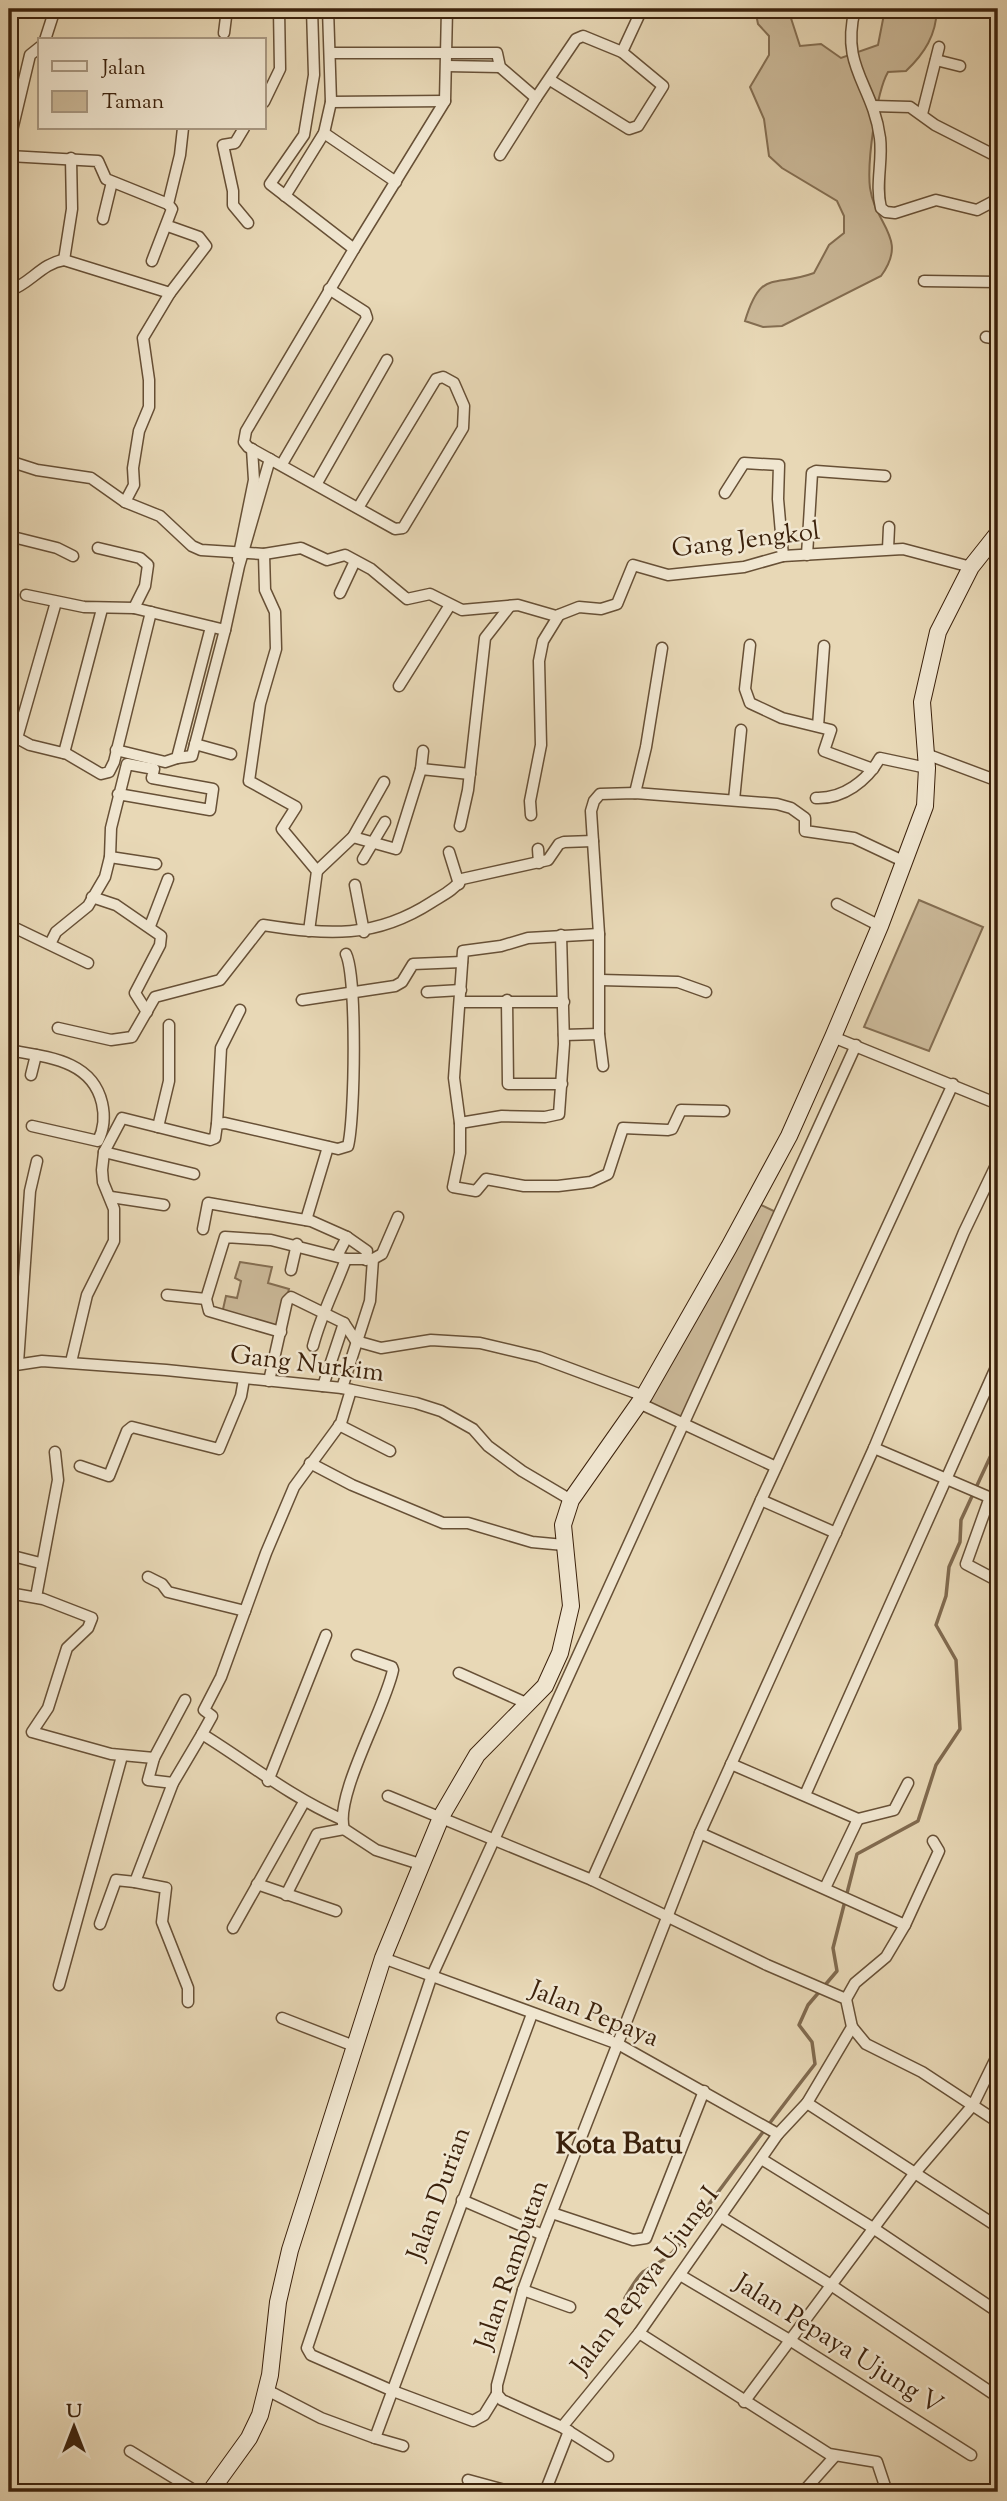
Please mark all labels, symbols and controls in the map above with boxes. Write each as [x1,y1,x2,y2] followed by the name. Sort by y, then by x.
[38,38,266,130] legend
[101,54,146,84] text: Jalan
[102,88,164,118] text: Taman
[670,514,822,568] street label: Gang Jengkol
[228,1337,386,1393] street label: Gang Nurkim
[522,1972,664,2058] street label: Jalan Pepaya
[398,2122,481,2268] street label: Jalan Durian
[555,2124,683,2167] district label: Kota Batu
[466,2175,559,2357] street label: Jalan Rambutan
[562,2179,729,2384] street label: Jalan Pepaya Ujung I
[725,2265,949,2424] street label: Jalan Pepaya Ujung V
[38,2392,108,2462] north arrow
[66,2399,82,2426] text: U

